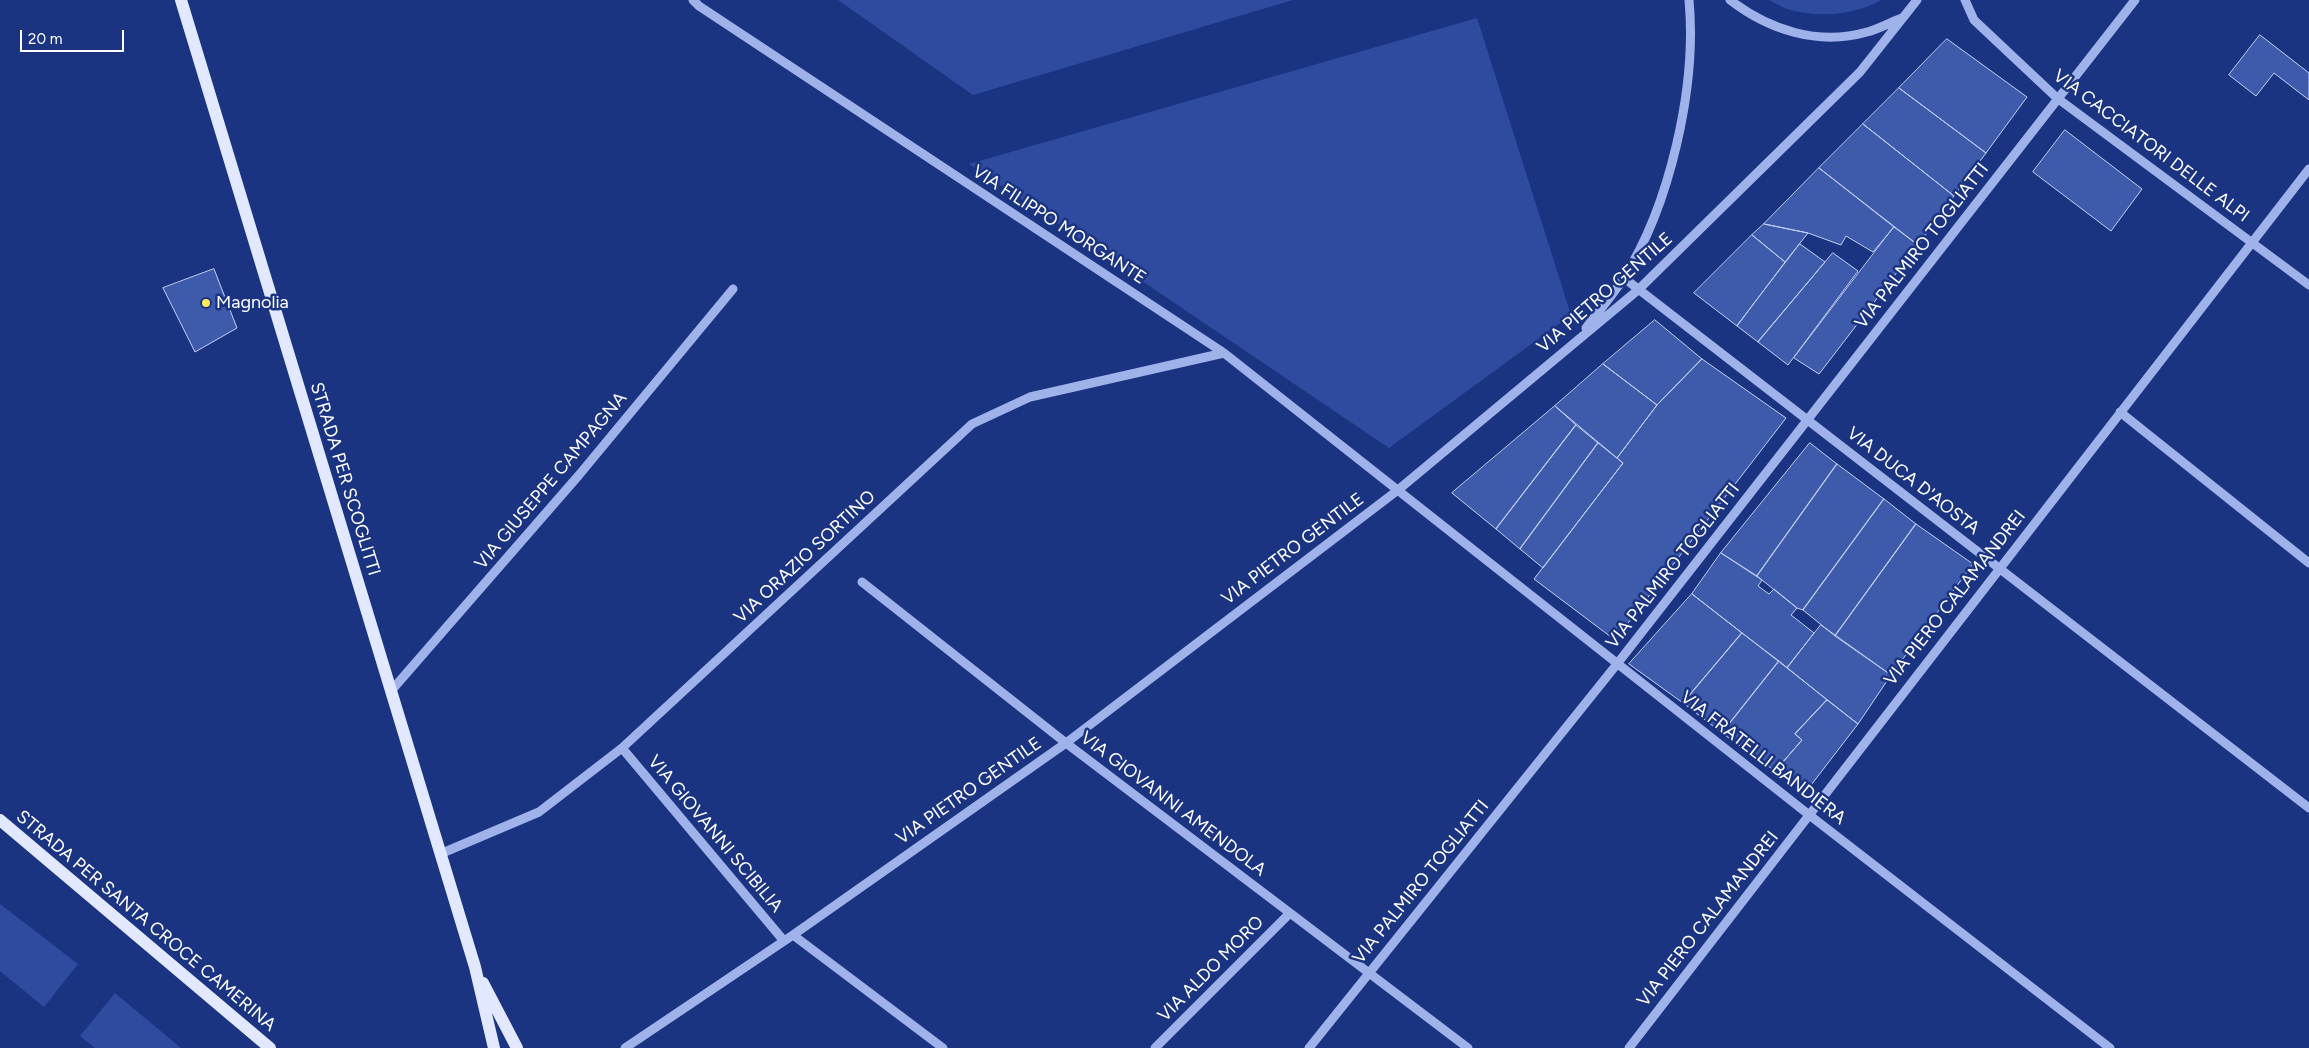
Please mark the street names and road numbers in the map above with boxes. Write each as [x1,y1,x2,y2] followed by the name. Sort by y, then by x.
[2049,65,2253,227] street label: VIA CACCIATORI DELLE ALPI
[1851,159,1993,333] street label: VIA PALMIRO TOGLIATTI
[968,161,1150,289] street label: VIA FILIPPO MORGANTE
[1533,228,1677,358] street label: VIA PIETRO GENTILE
[305,380,385,578] street label: STRADA PER SCOGLITTI
[470,388,632,574] street label: VIA GIUSEPPE CAMPAGNA
[1842,422,1984,540] street label: VIA DUCA D'AOSTA
[1602,479,1744,653] street label: VIA PALMIRO TOGLIATTI
[730,486,880,628] street label: VIA ORAZIO SORTINO
[1218,488,1368,610] street label: VIA PIETRO GENTILE
[1880,506,2030,690] street label: VIA PIERO CALAMANDREI
[1676,687,1850,829] street label: VIA FRATELLI BANDIERA
[1076,727,1270,881] street label: VIA GIOVANNI AMENDOLA
[892,733,1046,849] street label: VIA PIETRO GENTILE
[643,751,787,917] street label: VIA GIOVANNI SCIBILIA
[1348,796,1494,968] street label: VIA PALMIRO TOGLIATTI
[12,806,280,1036] street label: STRADA PER SANTA CROCE CAMERINA
[1633,827,1783,1011] street label: VIA PIERO CALAMANDREI
[1154,912,1268,1026] street label: VIA ALDO MORO

